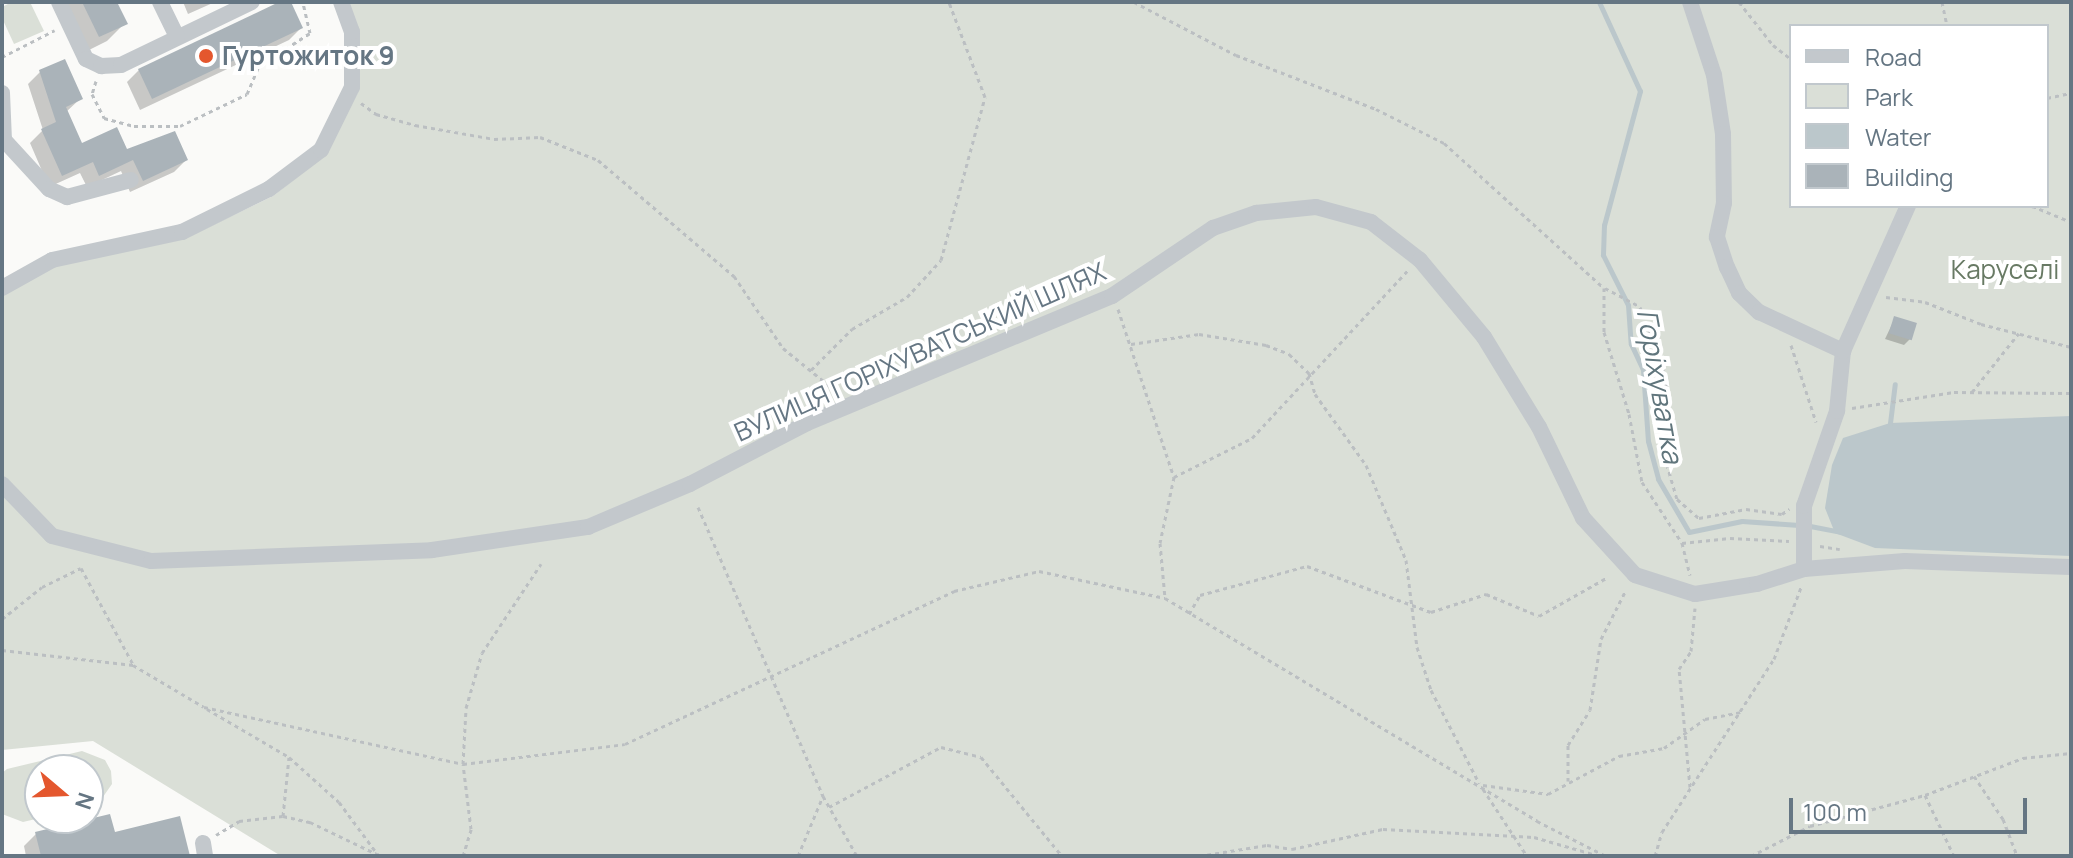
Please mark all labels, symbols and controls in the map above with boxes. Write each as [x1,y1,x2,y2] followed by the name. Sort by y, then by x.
[1789,24,2049,208] legend
[222,40,395,72] place label: Гуртожиток 9
[1865,40,1922,73] text: Road
[197,47,215,65] marker: Гуртожиток 9
[1865,80,1913,113] text: Park
[1865,120,1932,153] text: Water
[1865,160,1953,193] text: Building
[1951,254,2059,286] park label: Каруселі
[730,256,1110,448] street label: ВУЛИЦЯ ГОРІХУВАТСЬКИЙ ШЛЯХ
[1631,306,1691,466] water label: Горіхуватка
[24,754,104,834] north arrow
[1793,782,2031,832] scale bar
[68,789,102,814] text: N
[1803,795,1867,828] text: 100 m

